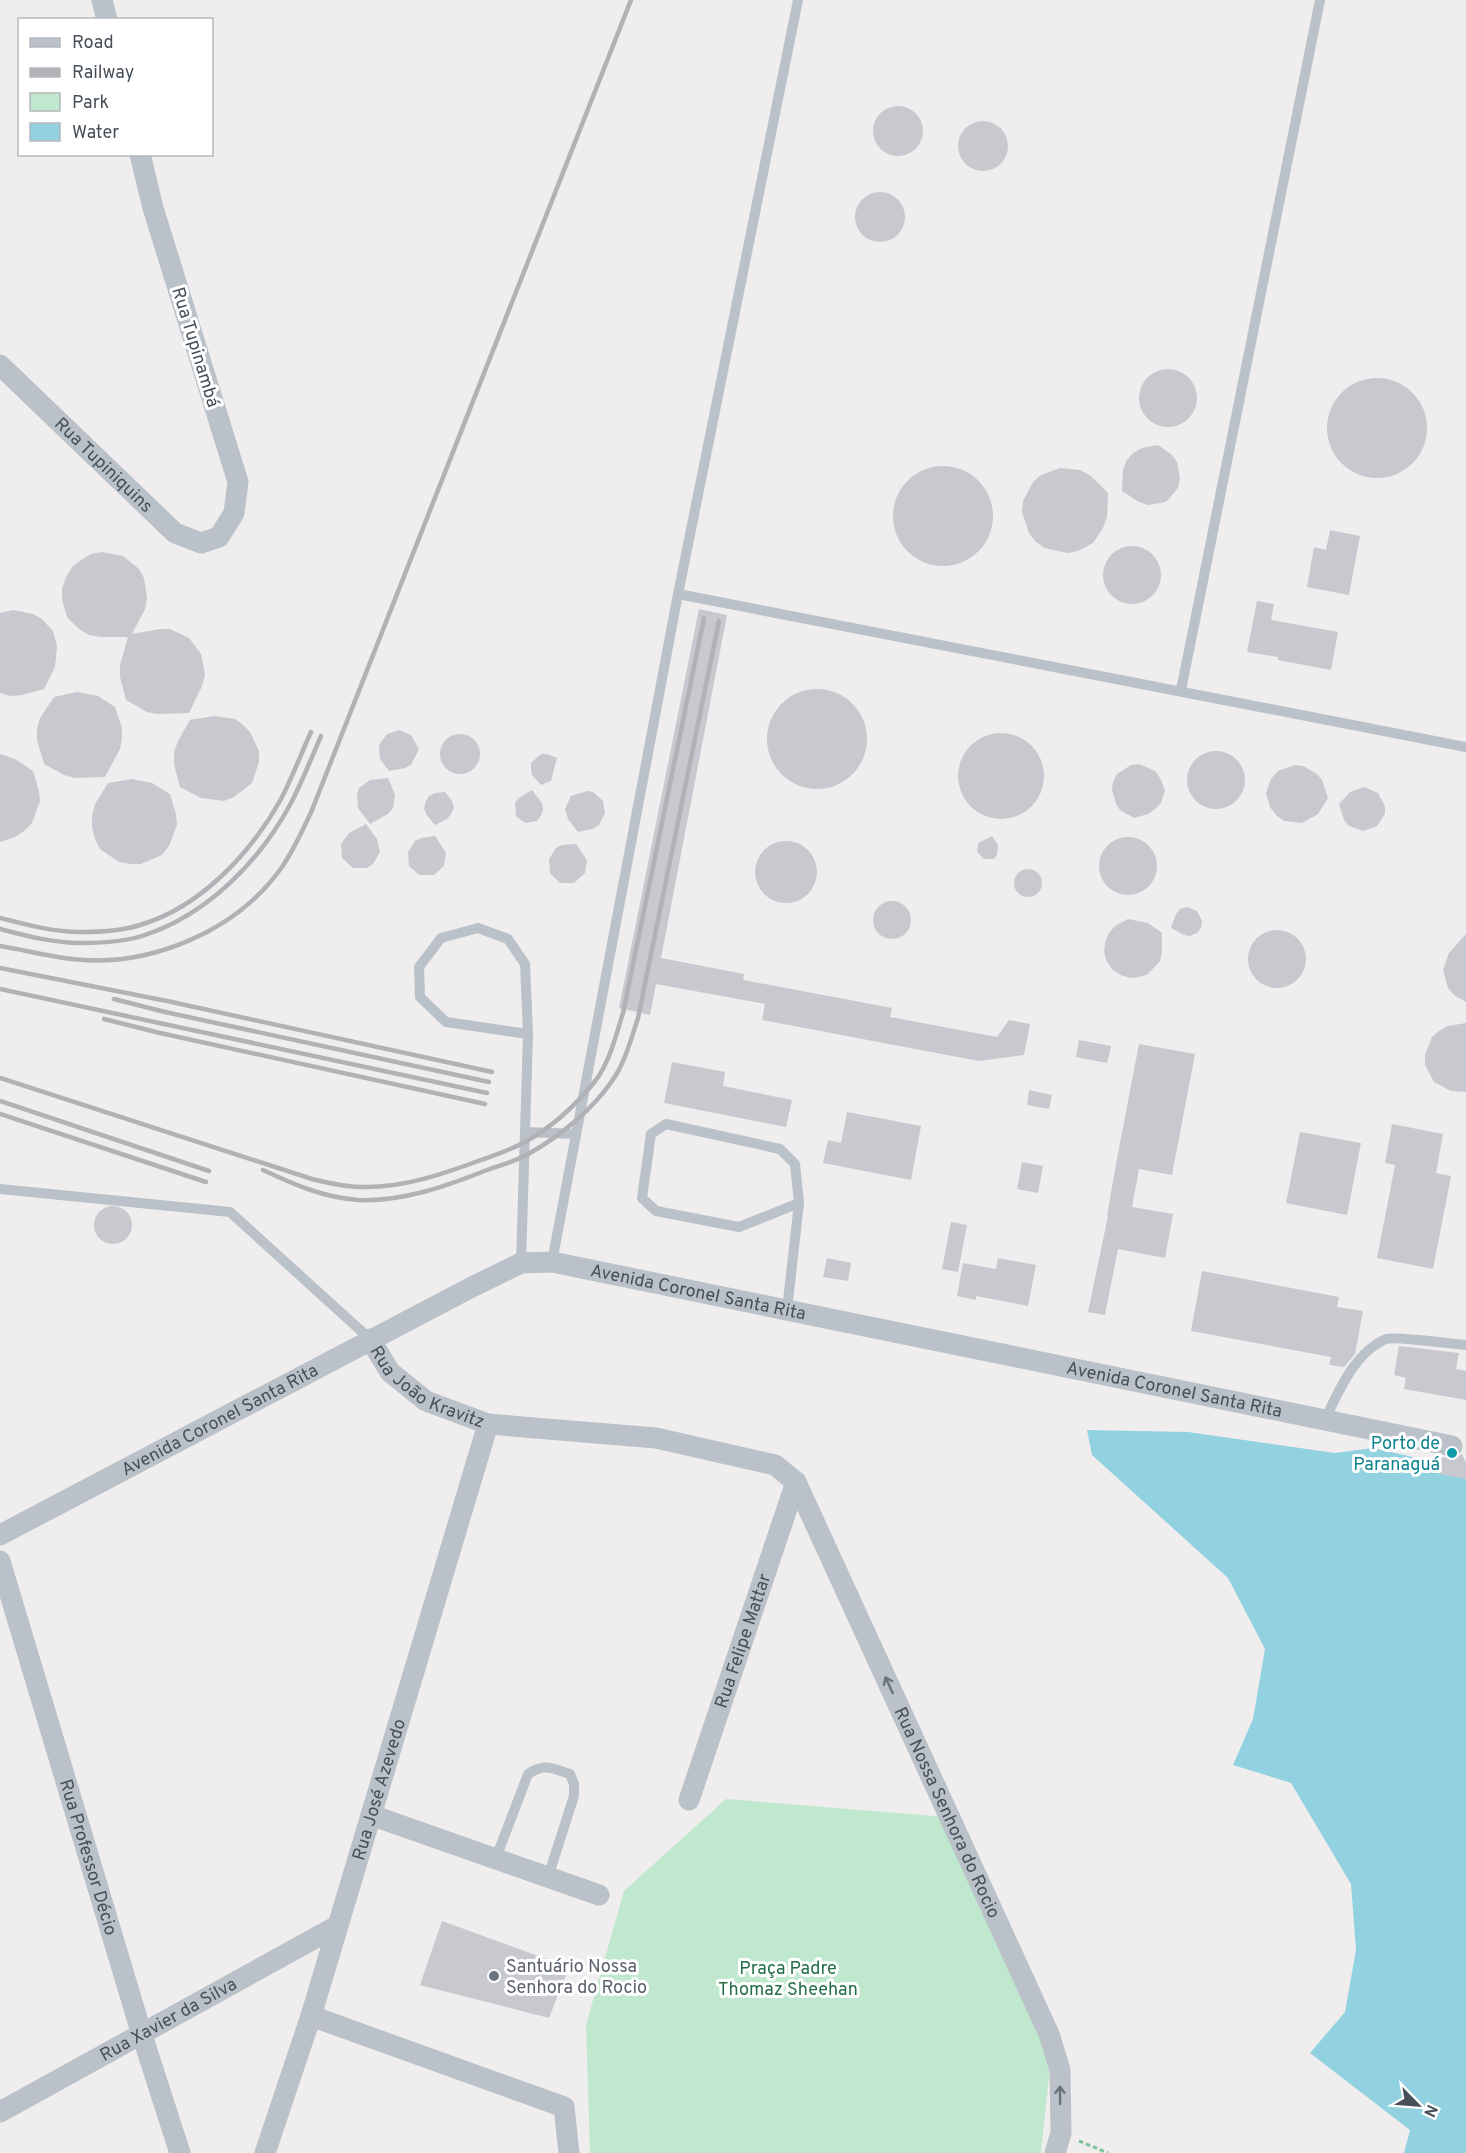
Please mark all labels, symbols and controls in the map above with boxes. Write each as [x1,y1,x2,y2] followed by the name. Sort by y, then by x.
[18,18,213,156] legend
[72,32,114,55] text: Road
[72,62,134,85] text: Railway
[72,92,109,115] text: Park
[72,122,119,145] text: Water
[165,285,224,410] street label: Rua Tupinambá
[49,413,157,518] street label: Rua Tupiniquins
[588,1260,808,1327] street label: Avenida Coronel Santa Rita
[364,1342,487,1435] street label: Rua João Kravitz
[1064,1357,1284,1424] street label: Avenida Coronel Santa Rita
[118,1360,323,1482] street label: Avenida Coronel Santa Rita
[1353,1433,1440,1477] place label: Porto de Paranaguá
[1445,1446,1459,1460] marker: Porto de Paranaguá
[711,1571,777,1712] street label: Rua Felipe Mattar
[883,1676,895,1694] one-way arrow
[888,1704,1004,1922] street label: Rua Nossa Senhora do Rocio
[348,1716,412,1863] street label: Rua José Azevedo
[53,1777,121,1938] street label: Rua Professor Décio
[506,1956,647,2000] place label: Santuário Nossa Senhora do Rocio
[718,1958,858,2002] park label: Praça Padre Thomaz Sheehan
[487,1969,501,1983] marker: Santuário Nossa Senhora do Rocio
[96,1974,241,2068] street label: Rua Xavier da Silva
[1388,2075,1448,2135] north arrow
[1055,2086,1066,2106] one-way arrow
[1418,2101,1441,2120] text: N

